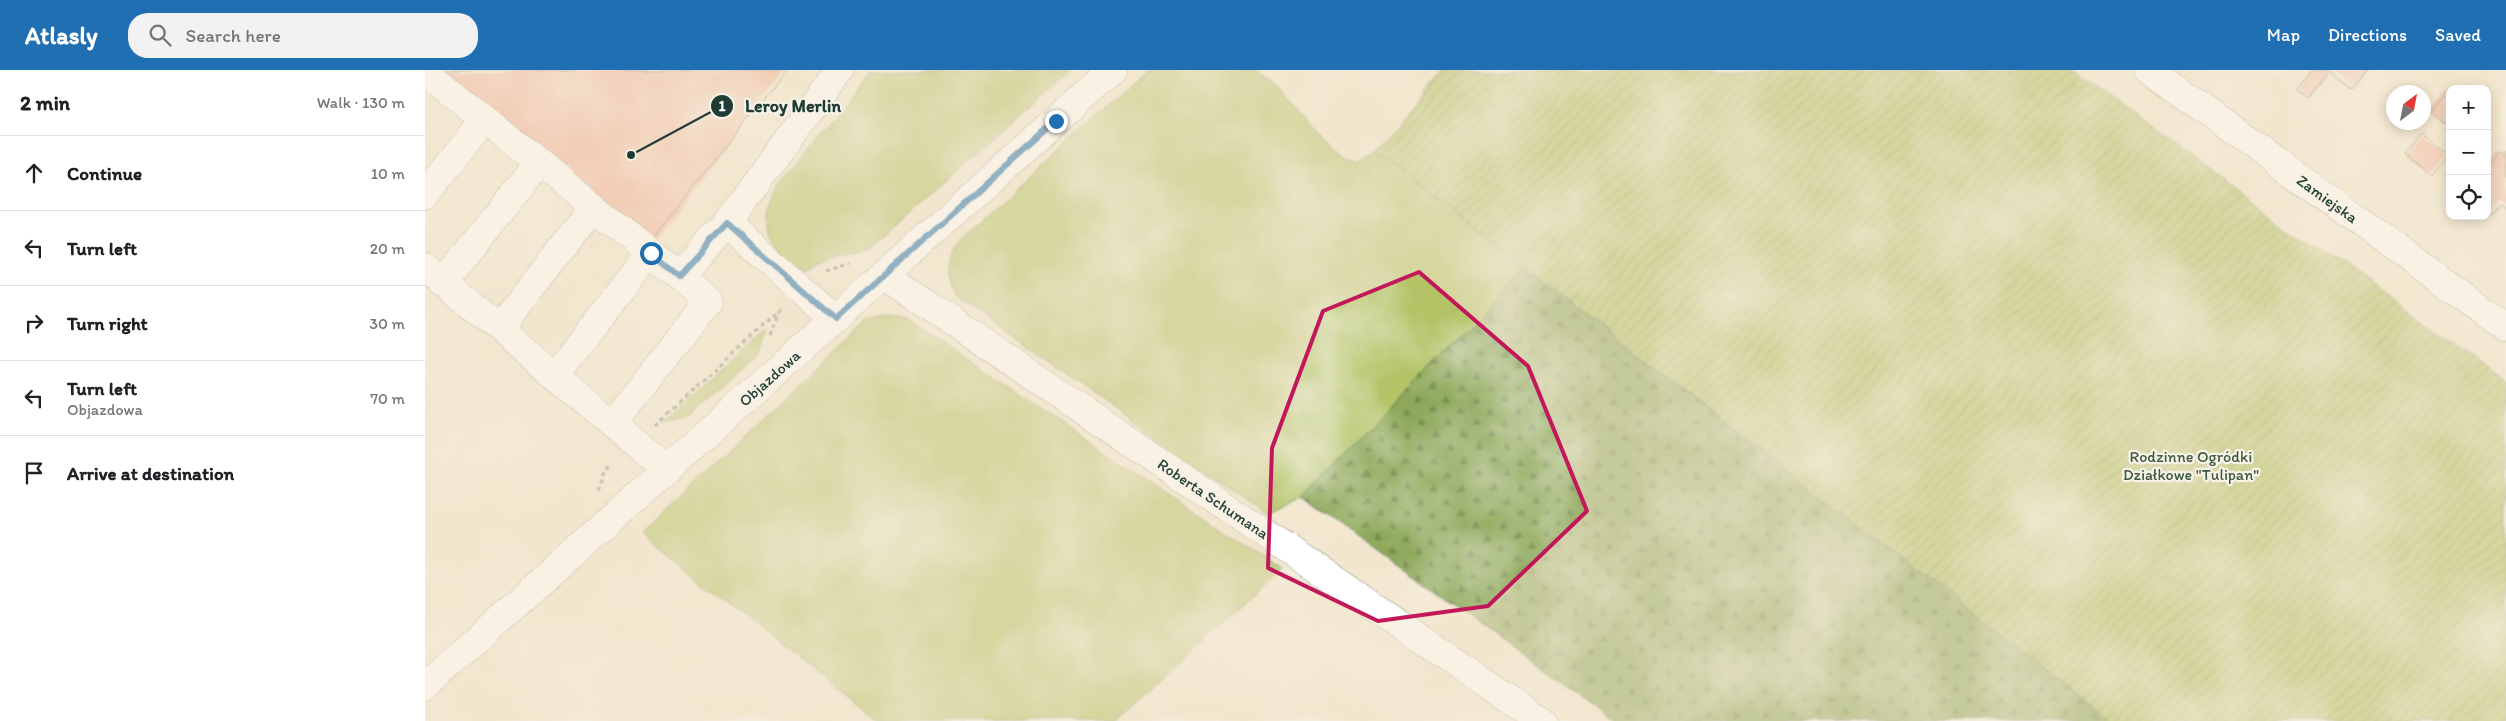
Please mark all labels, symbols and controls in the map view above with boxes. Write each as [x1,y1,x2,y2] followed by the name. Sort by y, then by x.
[128,13,478,58] search box
[25,21,98,50] text: Atlasly
[146,21,174,49] icon: search
[186,24,281,47] text: Search here
[2267,24,2300,46] text: Map
[2328,24,2407,46] text: Directions
[2435,24,2481,46] text: Saved
[2386,85,2431,130] north arrow
[2446,85,2491,220] map controls
[2446,85,2491,130] button: +
[710,89,851,122] callout: Leroy Merlin
[20,90,70,115] text: 2 min
[317,93,405,112] text: Walk · 130 m
[745,95,841,117] text: Leroy Merlin
[719,97,726,115] text: 1
[1045,110,1068,133] route end
[2446,130,2491,175] button: −
[20,159,48,187] icon: ahead
[67,162,142,185] text: Continue
[371,164,405,183] text: 10 m
[2293,171,2362,228] street label: Zamiejska
[2446,175,2491,220] button: locate
[20,234,48,262] icon: left
[67,237,137,260] text: Turn left
[370,239,405,258] text: 20 m
[640,242,663,265] route start
[20,309,48,337] icon: right
[67,312,148,335] text: Turn right
[369,314,405,333] text: 30 m
[735,345,805,411] street label: Objazdowa
[67,377,137,400] text: Turn left
[20,384,48,412] icon: left
[370,389,405,408] text: 70 m
[67,400,143,419] text: Objazdowa
[2123,447,2259,484] park label: Rodzinne Ogródki Działkowe "Tulipan"
[1154,454,1273,543] street label: Roberta Schumana
[20,459,48,487] icon: arrive
[67,462,234,485] text: Arrive at destination

